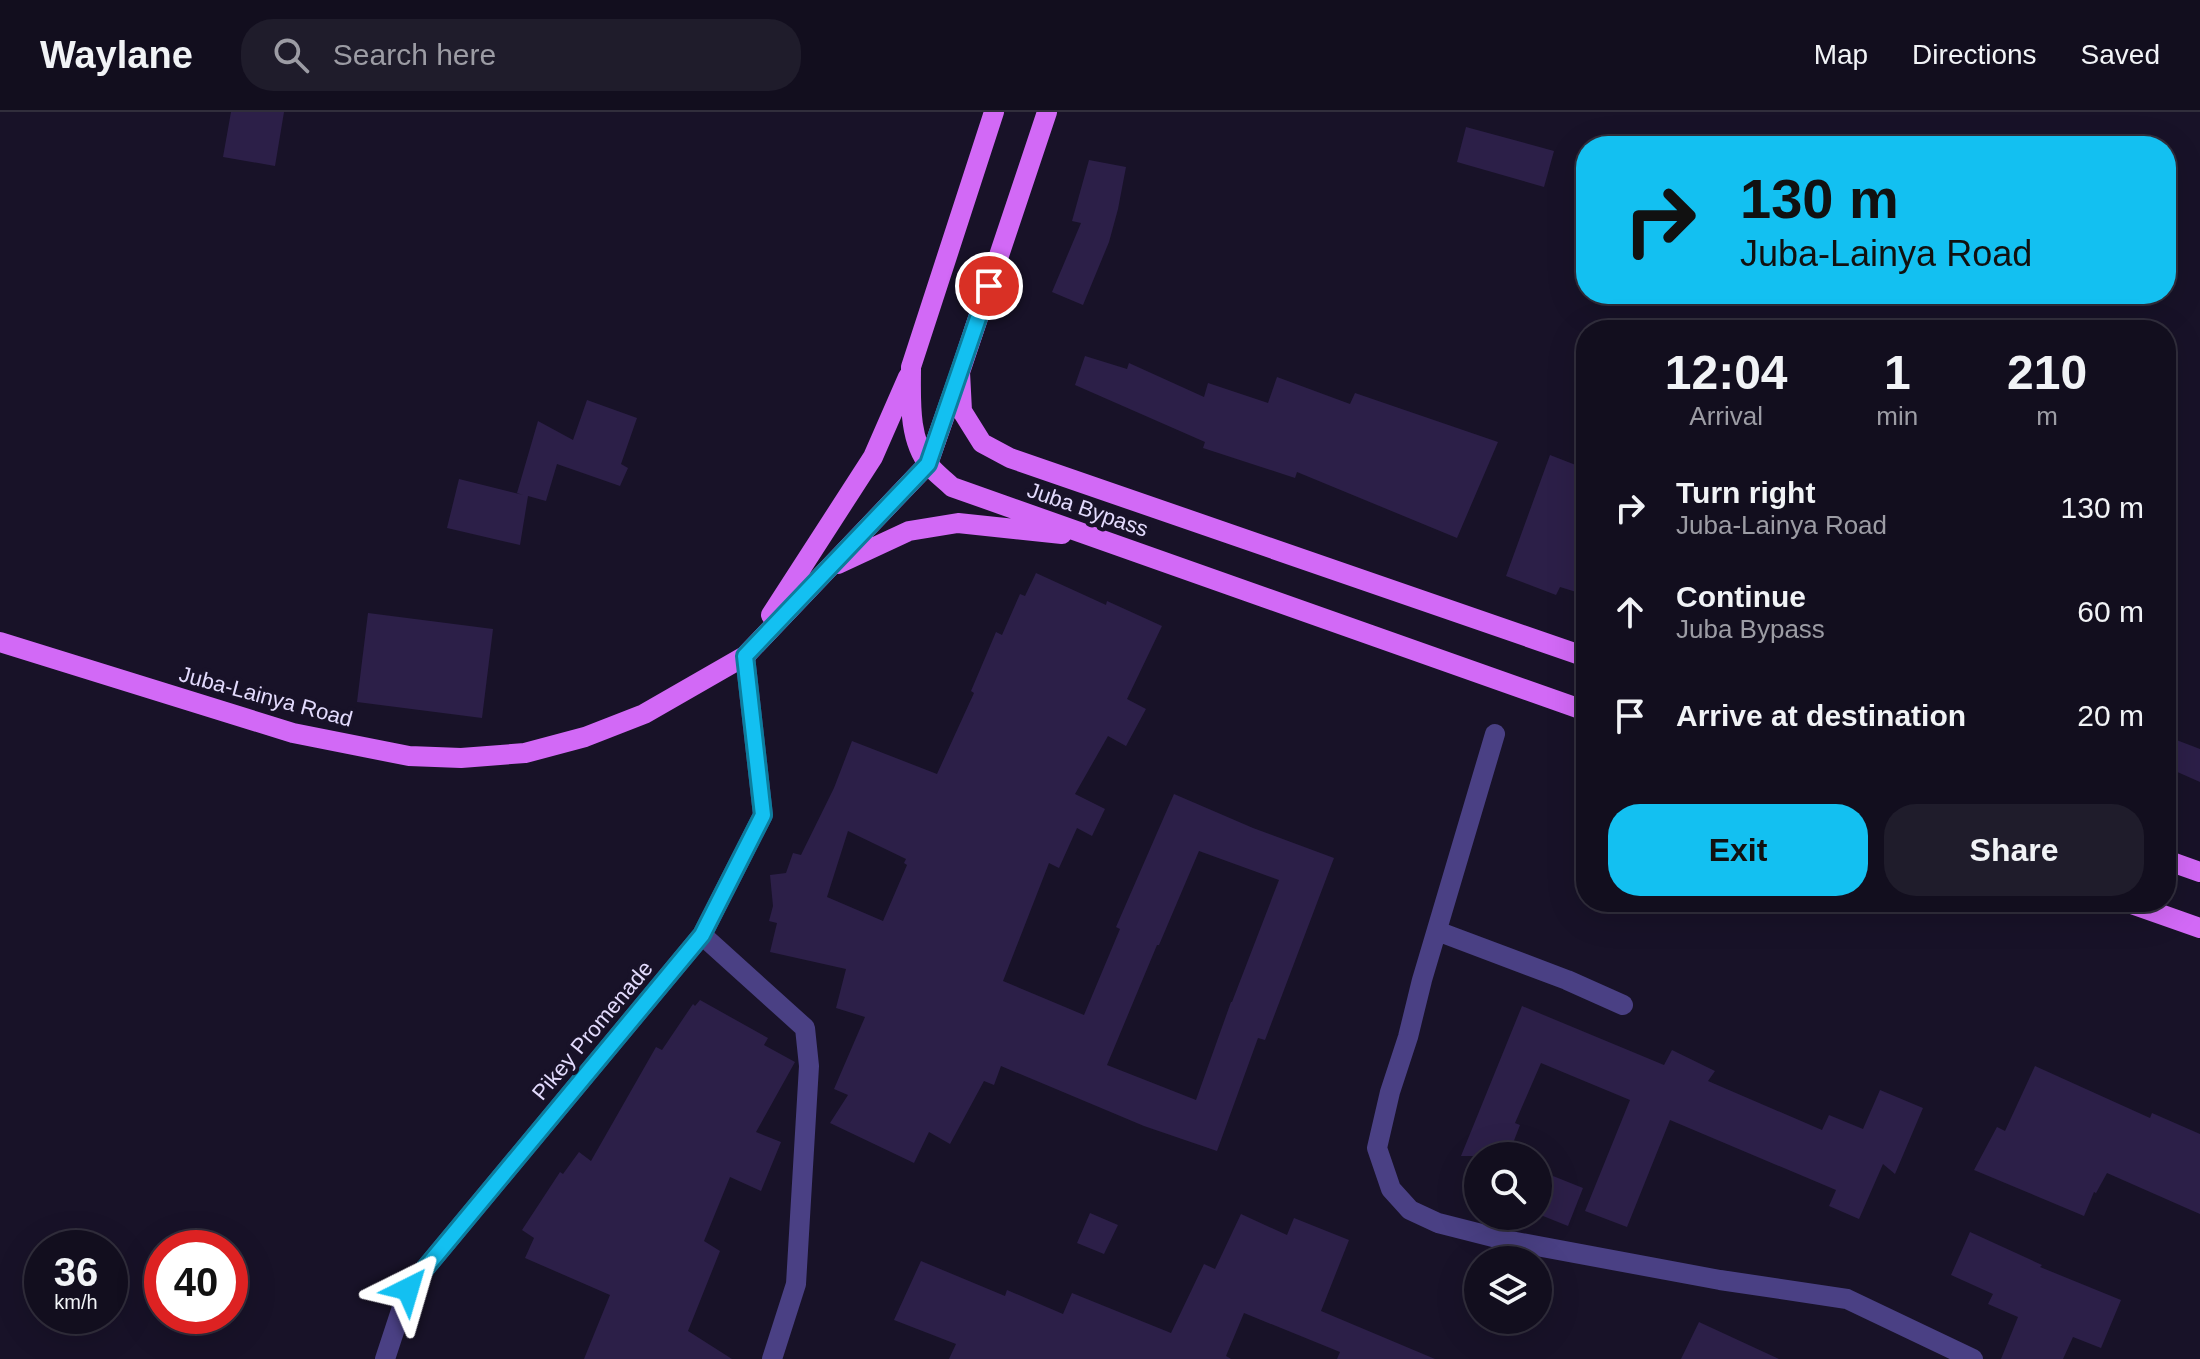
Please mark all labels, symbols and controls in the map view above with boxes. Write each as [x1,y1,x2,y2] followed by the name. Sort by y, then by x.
[241,19,801,91] search box
[269,33,313,77] icon: search
[40,34,193,76] text: Waylane
[333,38,496,71] text: Search here
[1814,39,1868,70] text: Map
[1912,39,2037,70] text: Directions
[2081,39,2160,70] text: Saved
[1740,167,1899,230] text: 130 m
[1608,168,1712,272] icon: right
[1740,233,2032,274] text: Juba-Lainya Road
[955,252,1023,320] pin
[967,264,1011,308] icon: arrive
[1665,346,1788,399] text: 12:04
[1884,346,1911,399] text: 1
[2007,346,2087,399] text: 210
[1689,401,1763,431] text: Arrival
[1876,401,1918,431] text: min
[2036,401,2058,431] text: m
[1676,476,1815,509] text: Turn right
[1024,477,1151,542] street label: Juba Bypass
[1608,486,1652,530] icon: right
[2061,491,2144,524] text: 130 m
[1676,510,1887,540] text: Juba-Lainya Road
[1676,580,1806,613] text: Continue
[1608,590,1652,634] icon: ahead
[2077,595,2144,628] text: 60 m
[1676,614,1825,644] text: Juba Bypass
[176,661,355,732] street label: Juba-Lainya Road
[1608,694,1652,738] icon: arrive
[1676,699,1966,732] text: Arrive at destination
[2077,699,2144,732] text: 20 m
[1608,804,1868,896] button: Exit
[1884,804,2144,896] button: Share
[527,956,658,1105] street label: Pikey Promenade
[1464,1142,1552,1334] map controls
[1464,1142,1552,1230] button: search
[144,1230,248,1334] speed limit sign: 40
[1464,1246,1552,1334] button: layers
[366,1247,450,1331] position arrow
[54,1250,98,1294] text: 36
[54,1291,98,1313] text: km/h

